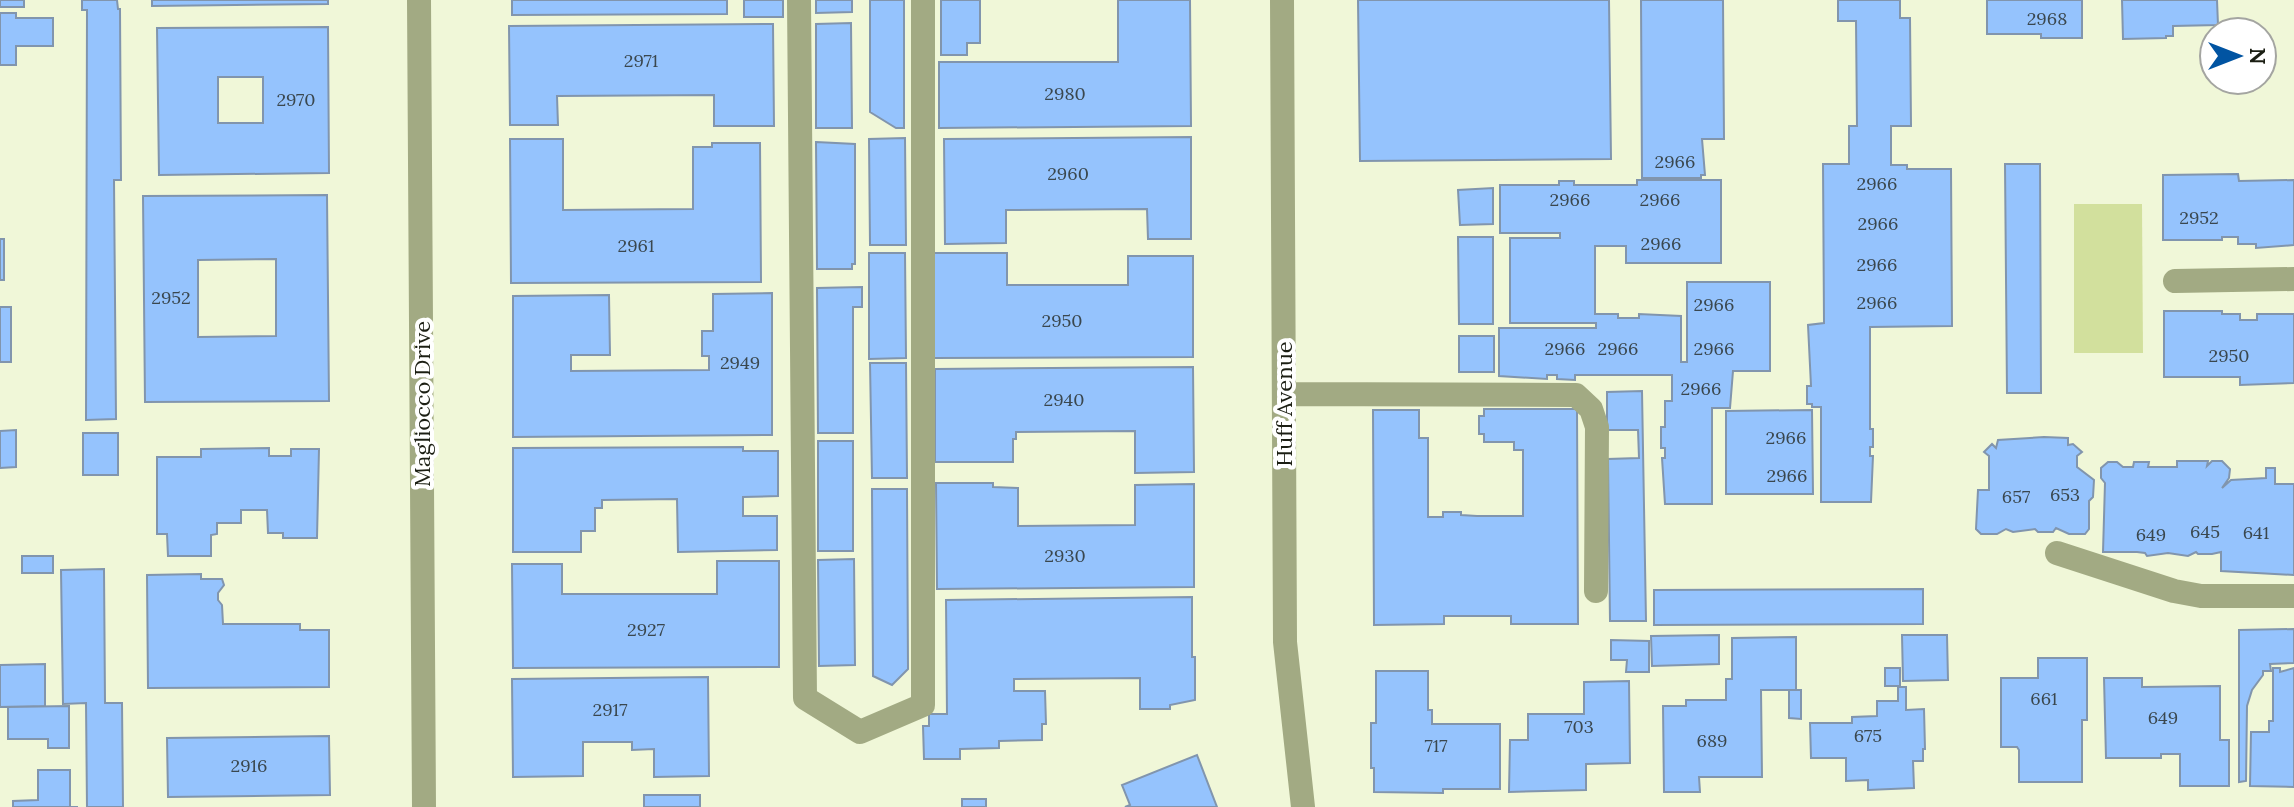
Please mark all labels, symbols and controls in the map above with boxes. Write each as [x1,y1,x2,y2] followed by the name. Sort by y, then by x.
[2027,7,2067,30] house number: 2968
[2198,16,2278,96] north arrow
[2244,47,2272,65] text: N
[624,49,658,72] house number: 2971
[1044,82,1086,105] house number: 2980
[276,88,316,111] house number: 2970
[1655,150,1695,173] house number: 2966
[1047,162,1089,185] house number: 2960
[1857,172,1897,195] house number: 2966
[1550,188,1590,211] house number: 2966
[1640,188,1680,211] house number: 2966
[2179,206,2219,229] house number: 2952
[1858,212,1898,235] house number: 2966
[1641,232,1681,255] house number: 2966
[617,234,655,257] house number: 2961
[1857,253,1897,276] house number: 2966
[151,286,191,309] house number: 2952
[1857,291,1897,314] house number: 2966
[1694,293,1734,316] house number: 2966
[1041,309,1083,332] house number: 2950
[408,321,436,487] street label: Magliocco Drive
[1545,337,1585,360] house number: 2966
[1598,337,1638,360] house number: 2966
[1694,337,1734,360] house number: 2966
[1270,341,1298,467] street label: Huff Avenue
[2208,344,2250,367] house number: 2950
[720,351,760,374] house number: 2949
[1681,377,1721,400] house number: 2966
[1043,388,1085,411] house number: 2940
[1766,426,1806,449] house number: 2966
[1767,464,1807,487] house number: 2966
[2050,483,2080,506] house number: 653
[2002,485,2030,508] house number: 657
[2190,520,2220,543] house number: 645
[2243,521,2269,544] house number: 641
[2136,523,2166,546] house number: 649
[1044,544,1086,567] house number: 2930
[627,618,665,641] house number: 2927
[2030,687,2058,710] house number: 661
[593,698,627,721] house number: 2917
[2148,706,2178,729] house number: 649
[1564,715,1594,738] house number: 703
[1854,724,1882,747] house number: 675
[1697,729,1727,752] house number: 689
[1424,734,1448,757] house number: 717
[230,754,268,777] house number: 2916

